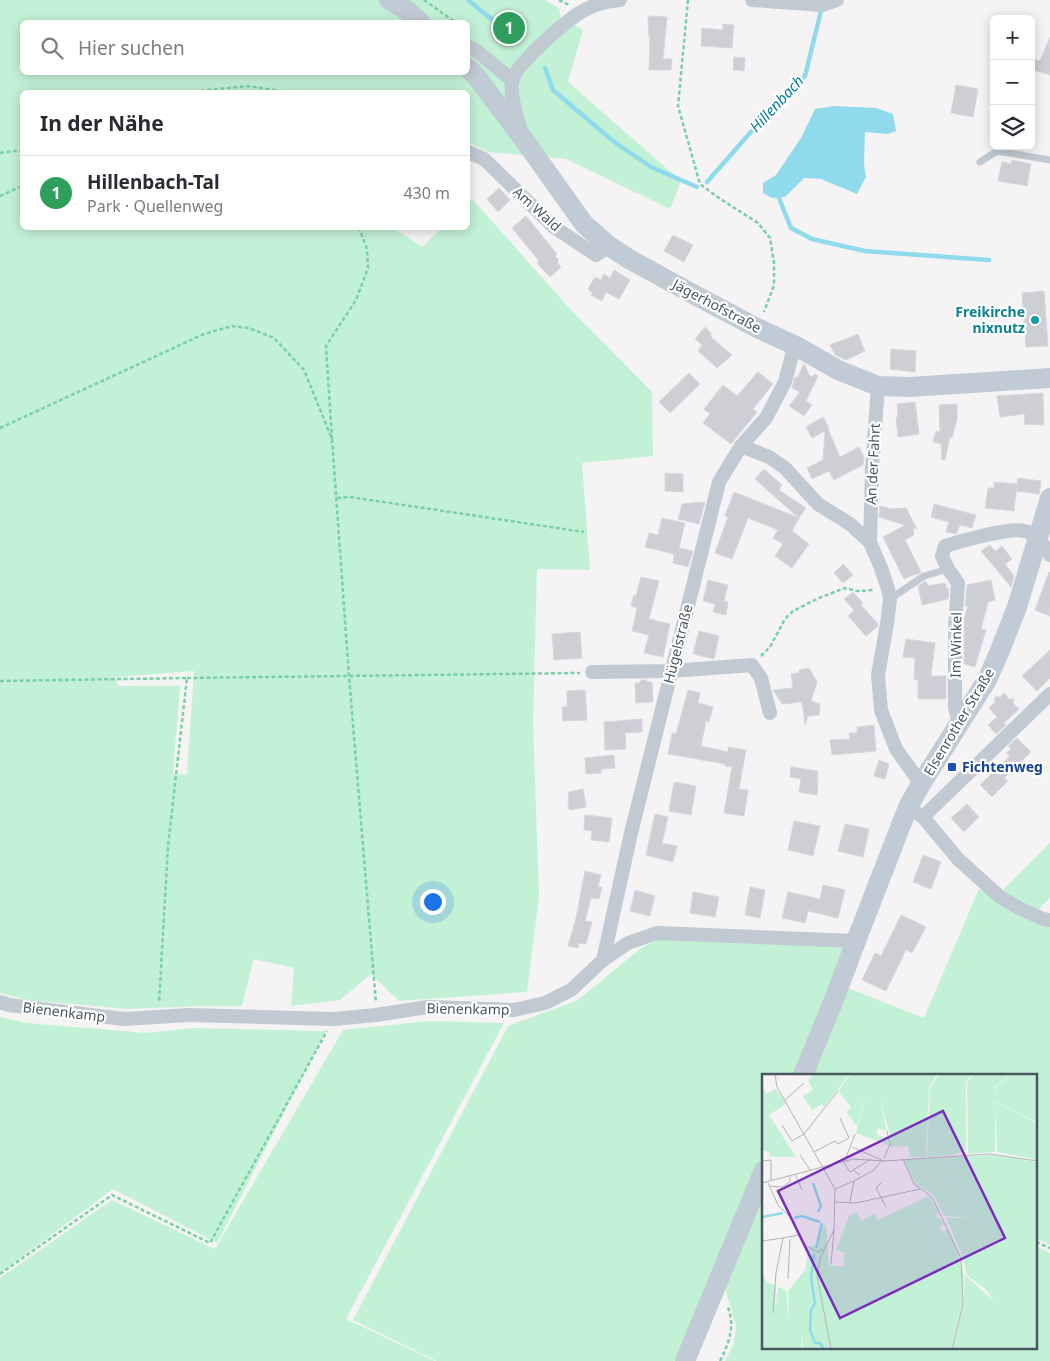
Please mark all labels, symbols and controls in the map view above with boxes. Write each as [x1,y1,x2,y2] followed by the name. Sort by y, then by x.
[493,9,525,47] pin: 1
[990,15,1035,150] map controls
[990,15,1035,60] button: +
[20,20,470,75] search box
[38,34,66,62] icon: search
[78,35,185,61] text: Hier suchen
[990,60,1035,105] button: −
[745,71,808,136] water label: Hillenbach
[990,105,1035,150] button: layers
[40,109,164,137] text: In der Nähe
[87,169,220,195] text: Hillenbach-Tal
[51,182,61,204] text: 1
[403,182,450,204] text: 430 m
[509,182,565,235] street label: Am Wald
[87,195,223,217] text: Park · Quellenweg
[668,273,765,337] street label: Jägerhofstraße
[955,302,1025,337] place label: Freikirche nixnutz
[1029,314,1041,326] marker: Freikirche nixnutz
[861,423,884,505] street label: An der Fahrt
[658,602,697,685] street label: Hügelstraße
[945,612,966,678] street label: Im Winkel
[919,664,998,779] street label: Elsenrother Straße
[962,757,1043,776] place label: Fichtenweg
[946,761,958,773] marker: Fichtenweg
[420,889,446,915] your location
[22,997,106,1026] street label: Bienenkamp
[426,998,510,1019] street label: Bienenkamp
[762,1074,1038,1348] inset map

